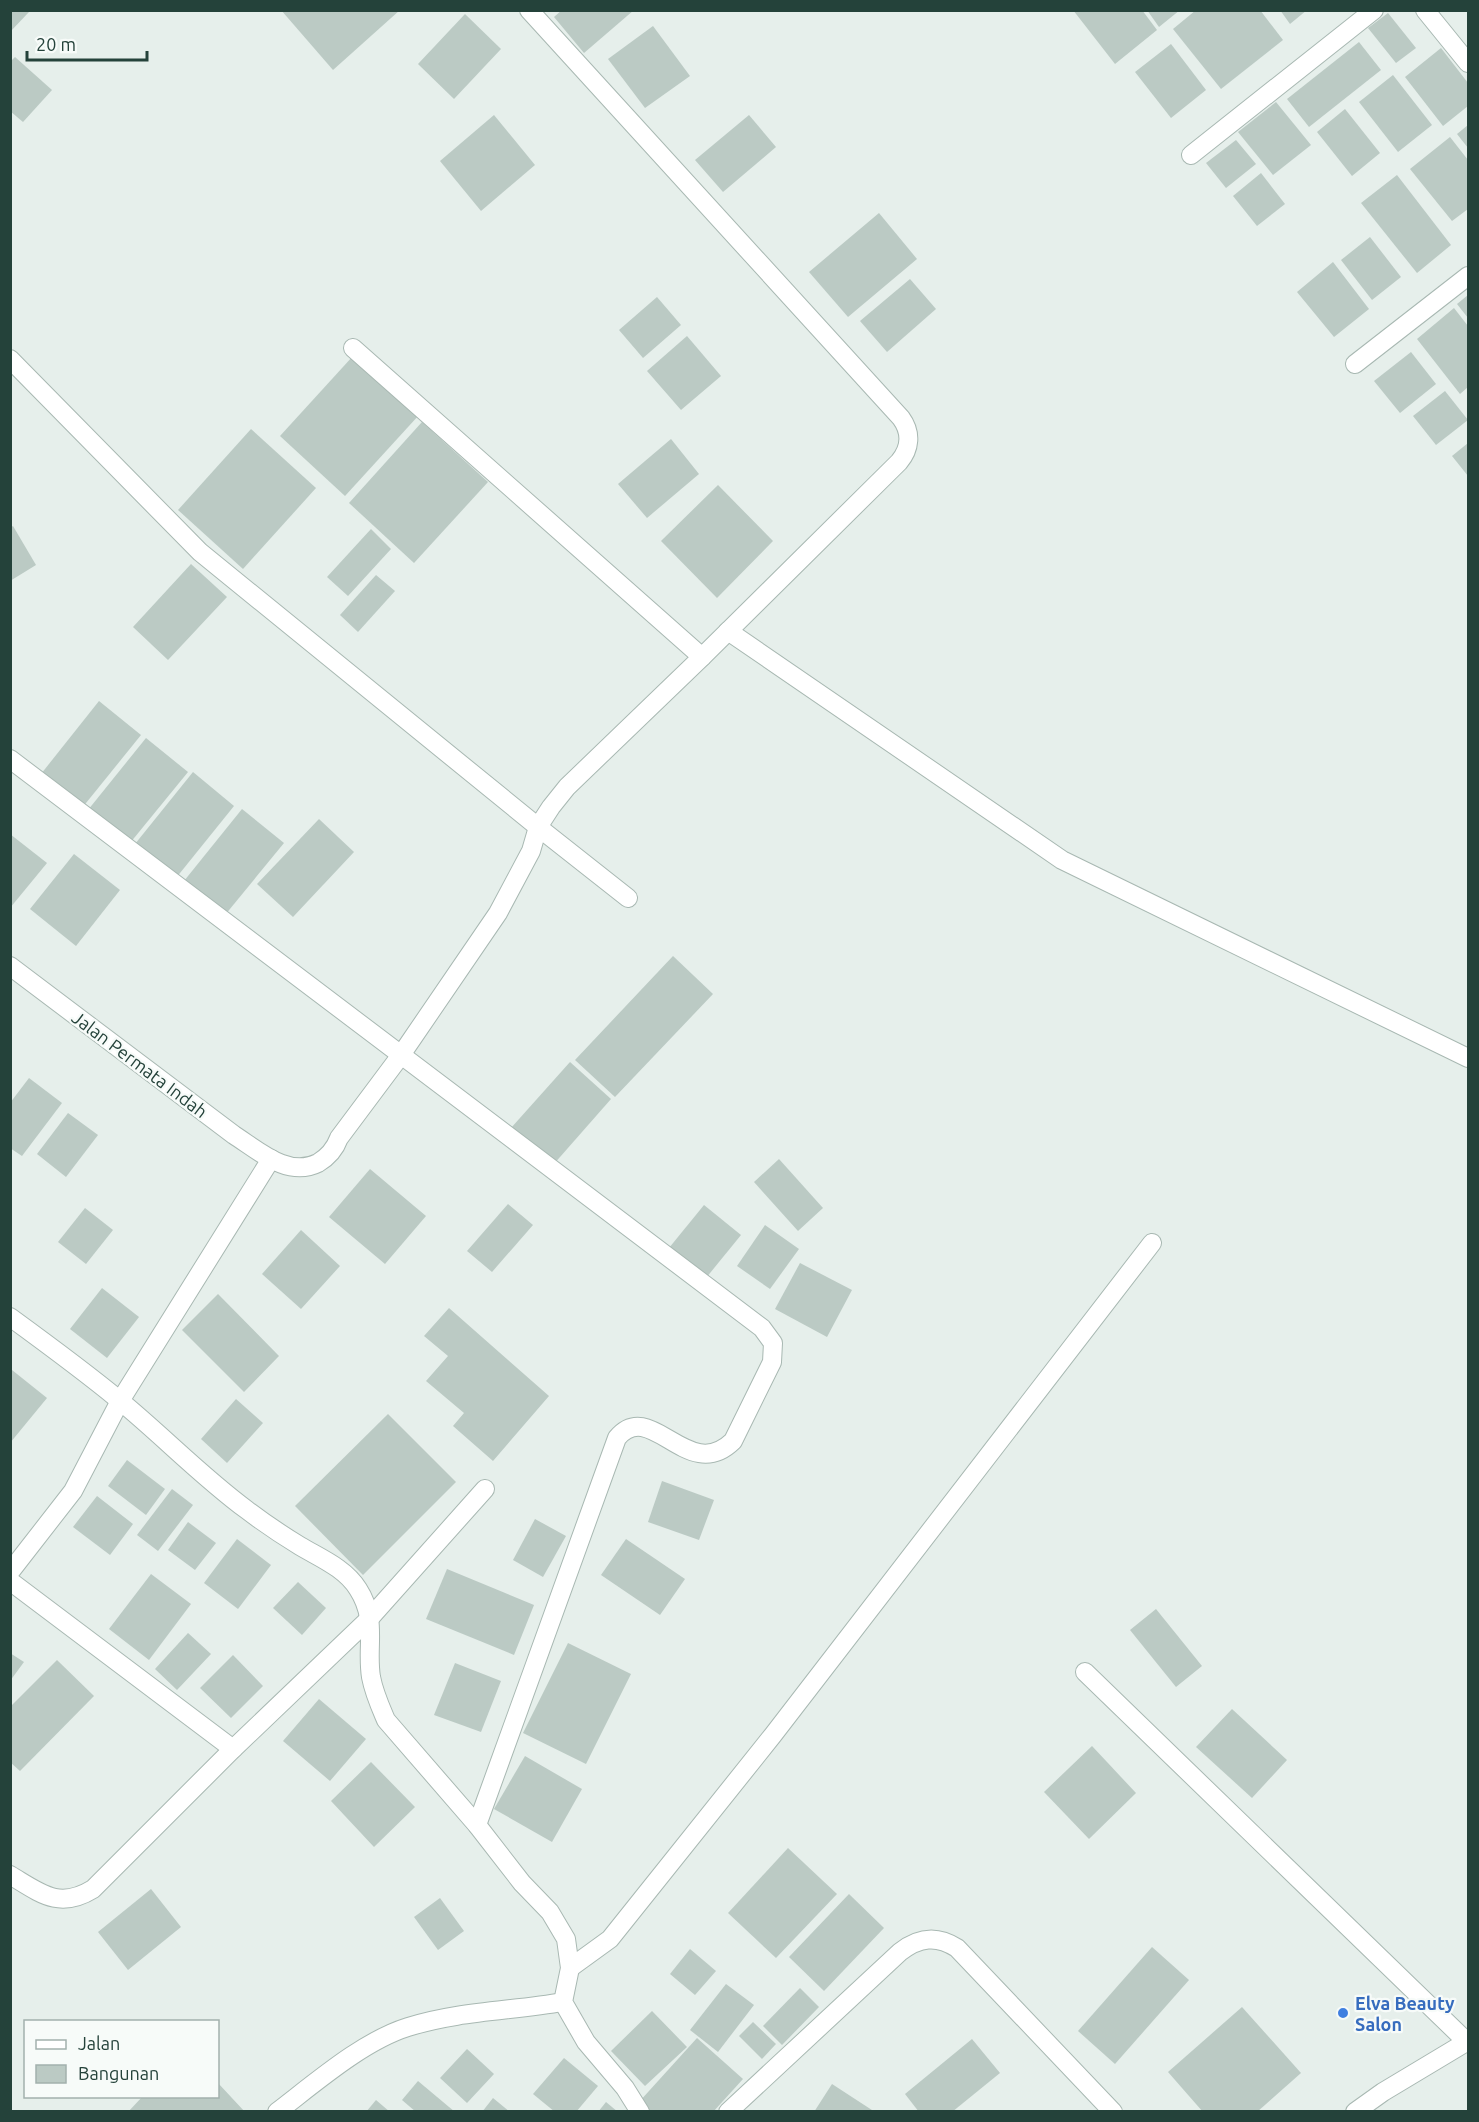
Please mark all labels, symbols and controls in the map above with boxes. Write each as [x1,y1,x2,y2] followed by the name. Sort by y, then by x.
[27,24,147,62] scale bar
[36,34,76,54] text: 20 m
[69,1007,211,1121] street label: Jalan Permata Indah
[1355,1993,1455,2034] place label: Elva Beauty Salon
[1336,2006,1350,2020] marker: Elva Beauty Salon
[24,2020,219,2098] legend
[78,2033,120,2053] text: Jalan
[78,2063,159,2083] text: Bangunan

